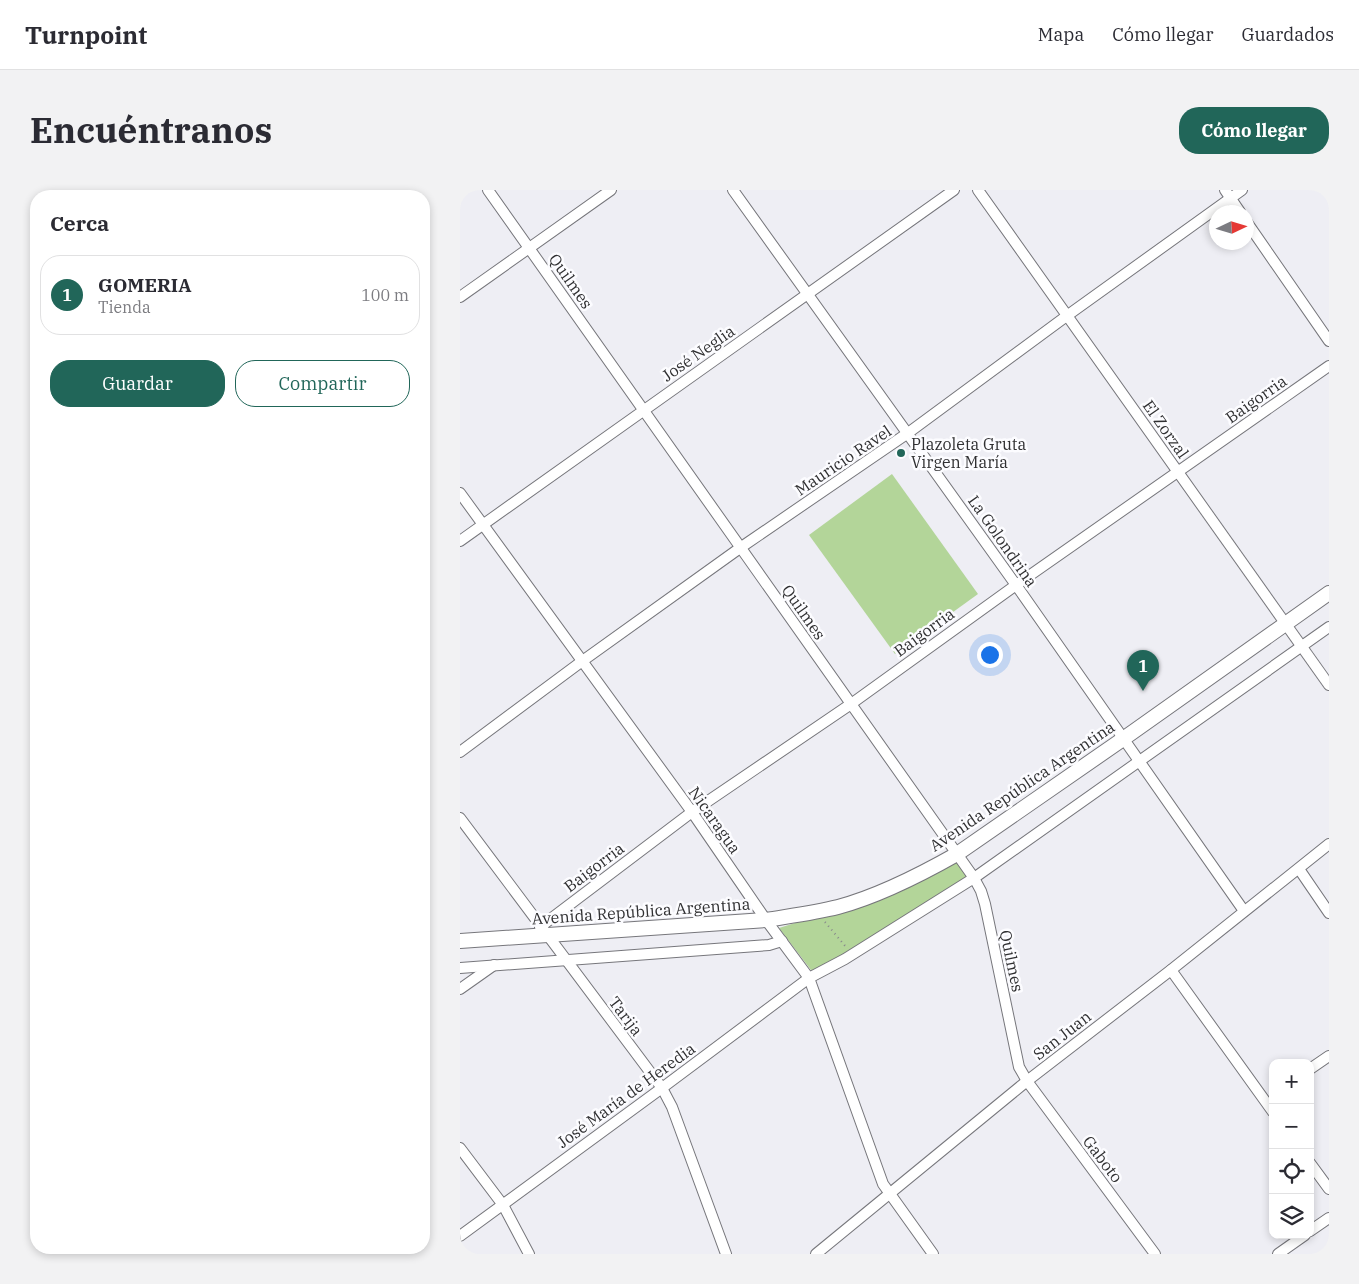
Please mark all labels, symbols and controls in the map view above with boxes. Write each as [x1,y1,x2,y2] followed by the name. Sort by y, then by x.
[25,19,147,51] text: Turnpoint
[1038,23,1084,46] text: Mapa
[1112,23,1213,46] text: Cómo llegar
[1241,23,1334,46] text: Guardados
[30,107,272,153] text: Encuéntranos
[1179,107,1329,154] button: Cómo llegar
[1209,205,1254,250] north arrow
[50,209,109,237] text: Cerca
[545,250,597,312] street label: Quilmes
[98,273,191,297] text: GOMERIA
[62,285,72,305] text: 1
[361,285,409,305] text: 100 m
[98,297,151,317] text: Tienda
[658,320,739,385] street label: José Neglia
[50,360,225,407] button: Guardar
[235,360,410,407] button: Compartir
[1222,371,1291,427] street label: Baigorria
[1139,396,1193,462] street label: El Zorzal
[791,420,895,500] street label: Mauricio Ravel
[911,434,1026,472] place label: Plazoleta Gruta Virgen María
[895,447,907,459] marker: Plazoleta Gruta Virgen María
[964,491,1042,591] street label: La Golondrina
[778,581,830,643] street label: Quilmes
[890,603,958,661] street label: Baigorria
[977,642,1003,668] your location
[1127,650,1159,691] pin: 1
[926,716,1119,856] street label: Avenida República Argentina
[685,783,746,858] street label: Nicaragua
[560,838,628,896] street label: Baigorria
[531,893,751,929] street label: Avenida República Argentina
[996,928,1028,994] street label: Quilmes
[605,992,647,1040] street label: Tarija
[1029,1006,1095,1064] street label: San Juan
[553,1038,699,1152] street label: José María de Heredia
[1269,1059,1314,1239] map controls
[1269,1059,1314,1104] button: +
[1269,1104,1314,1149] button: −
[1079,1132,1127,1186] street label: Gaboto
[1269,1149,1314,1194] button: locate
[1269,1194,1314,1239] button: layers

